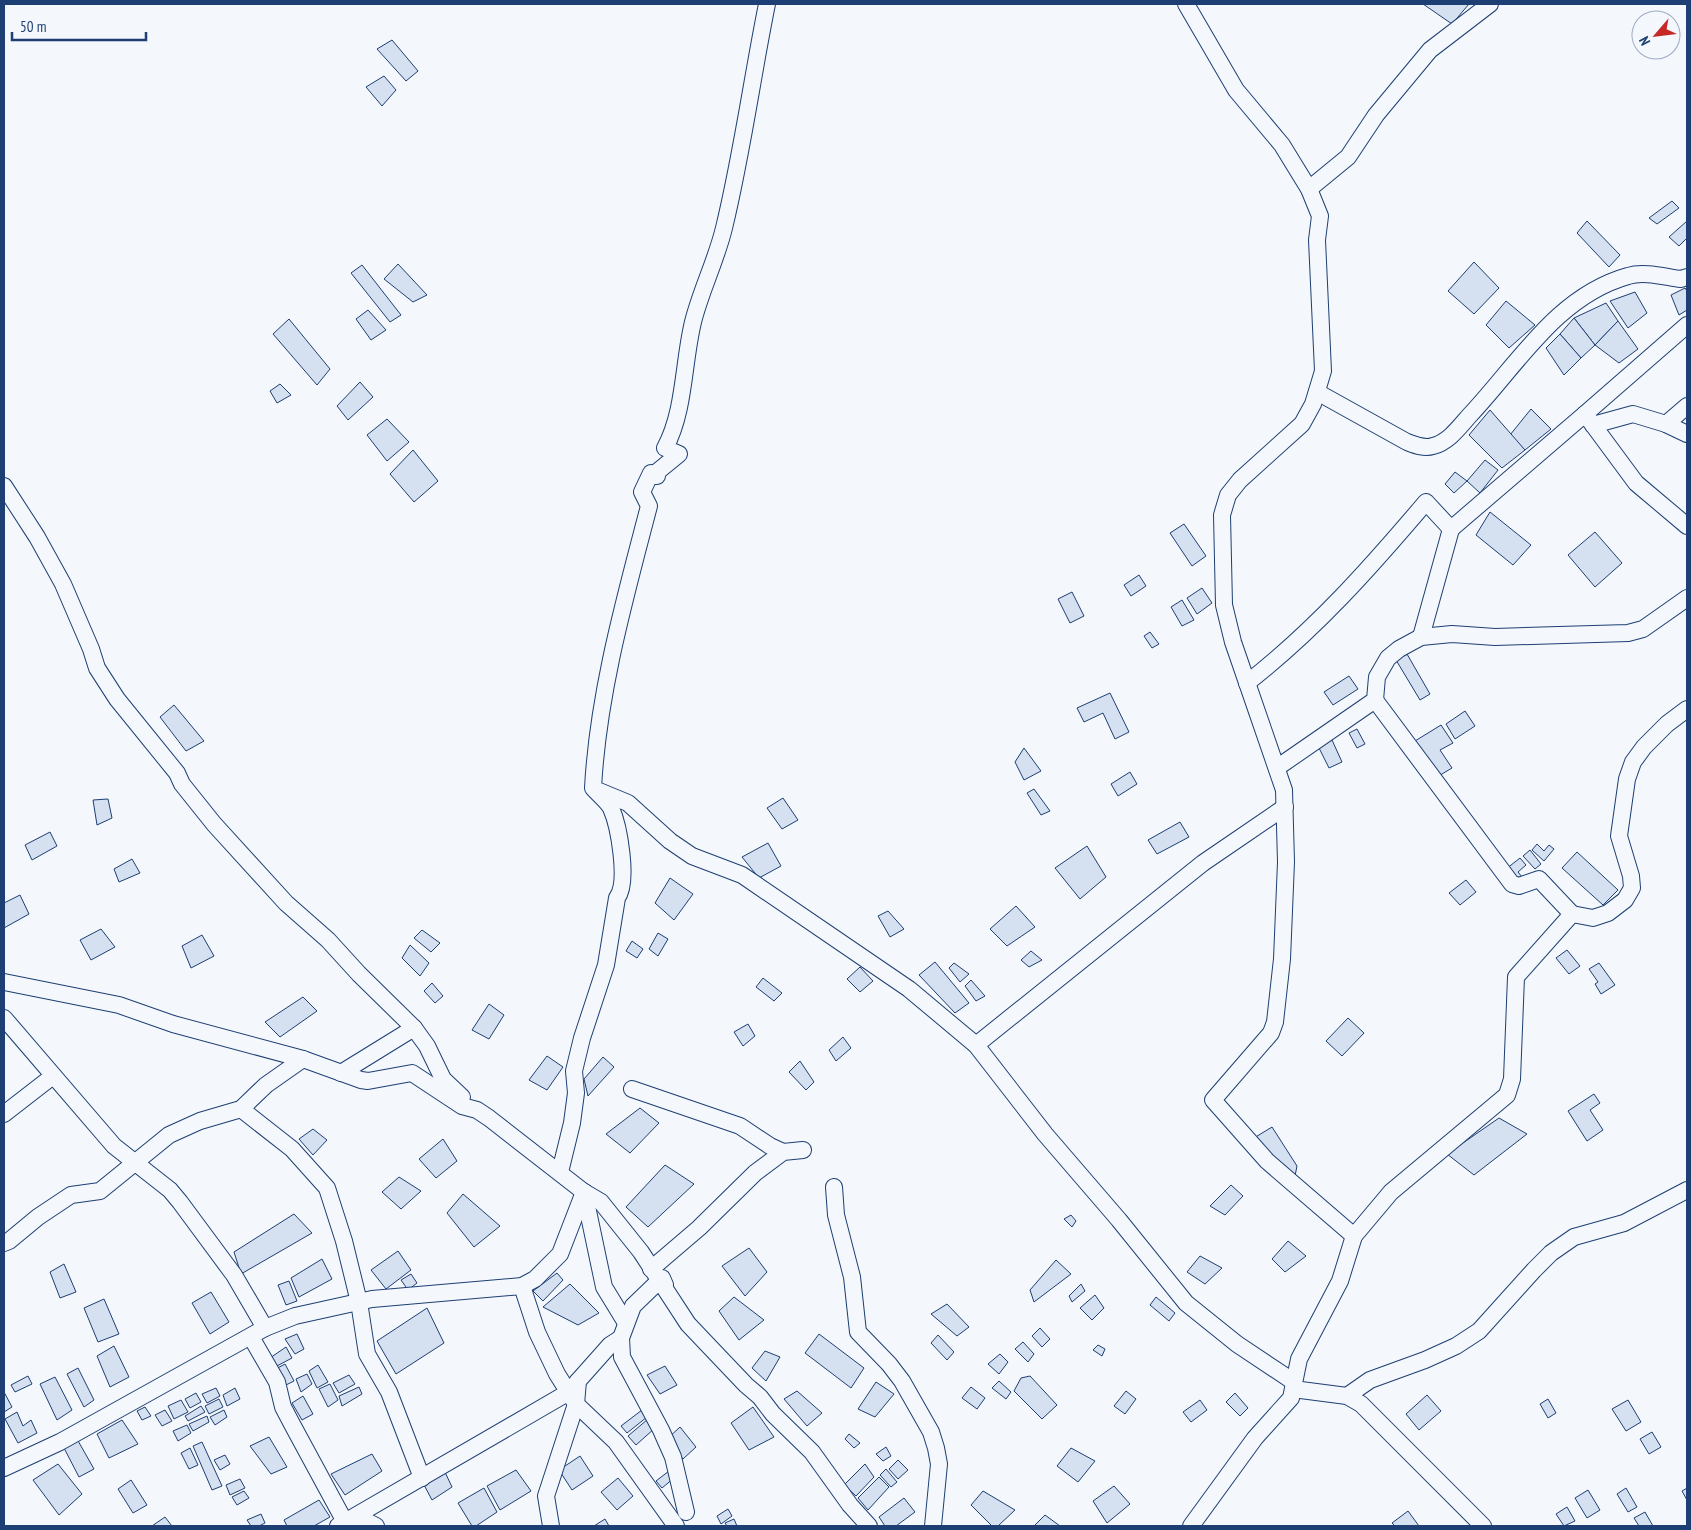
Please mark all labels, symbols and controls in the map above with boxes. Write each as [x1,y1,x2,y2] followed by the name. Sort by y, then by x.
[12,10,146,42] scale bar
[1631,10,1681,60] north arrow
[20,17,46,36] text: 50 m
[1635,34,1654,49] text: N

